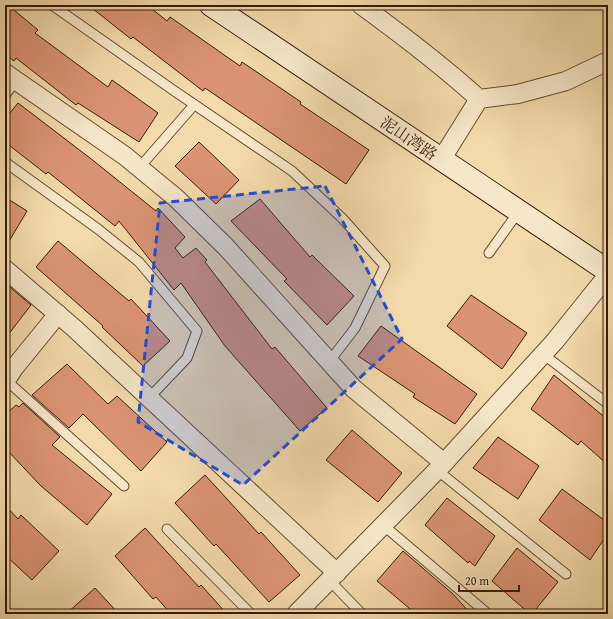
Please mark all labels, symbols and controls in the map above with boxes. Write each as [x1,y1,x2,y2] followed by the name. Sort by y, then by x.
[376,110,442,166] street label: 泥山湾路
[459,567,519,593] scale bar
[465,572,489,589] text: 20 m

